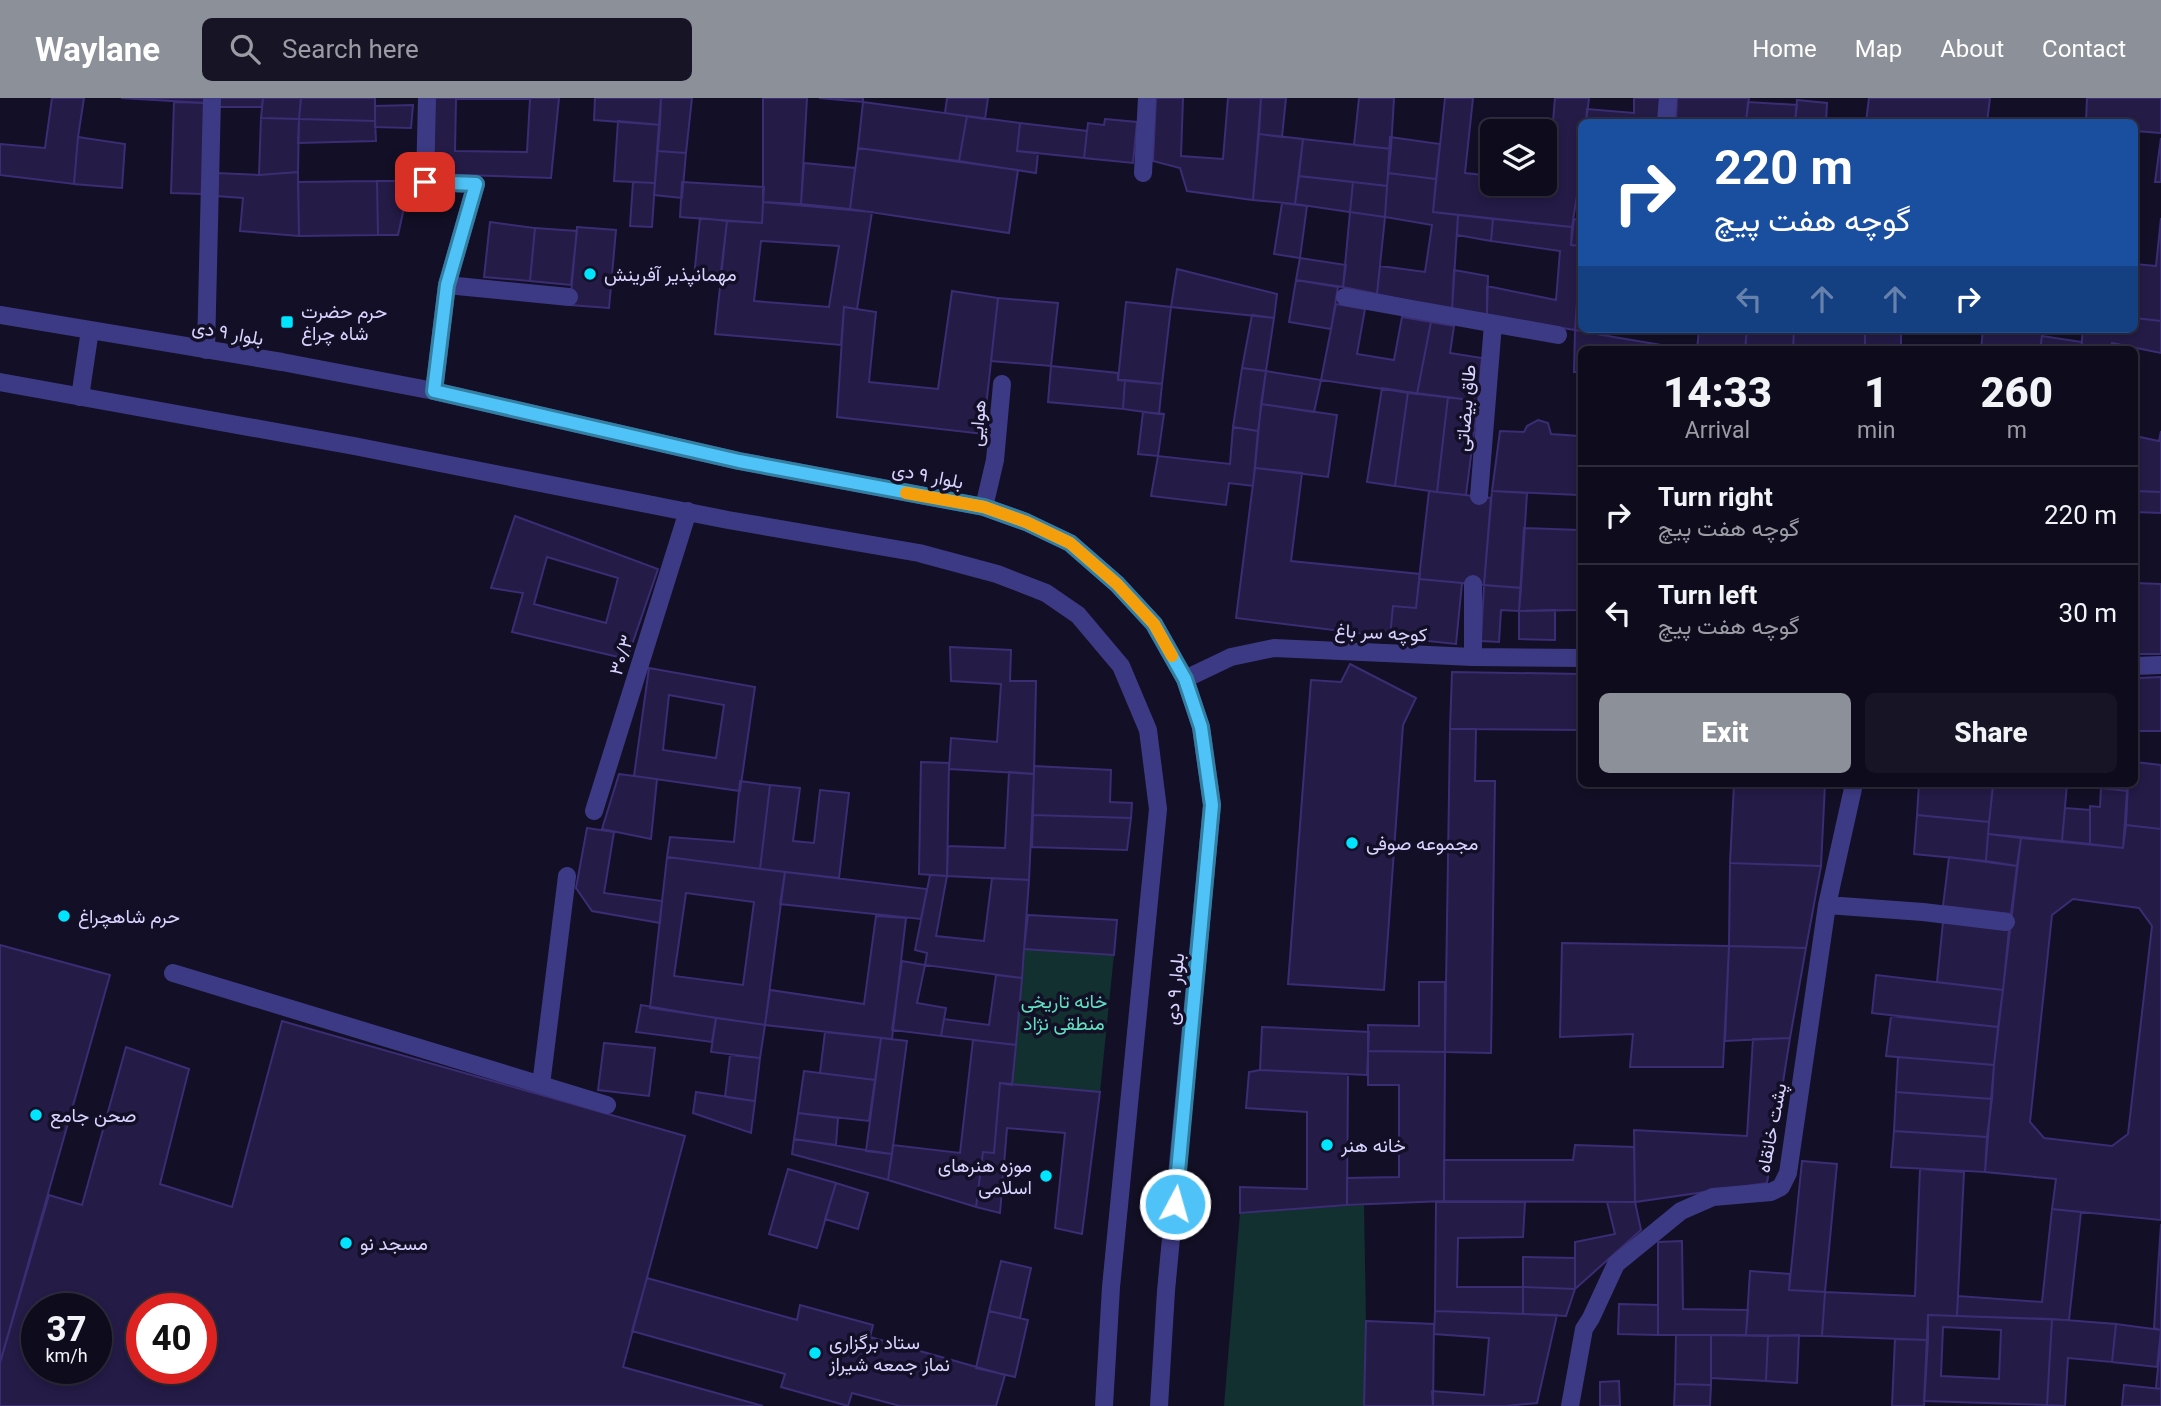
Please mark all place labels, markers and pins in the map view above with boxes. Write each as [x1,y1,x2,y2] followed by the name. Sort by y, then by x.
[395,152,455,212] pin
[604,263,737,288] place label: مهمانپذیر آفرینش
[582,266,598,282] marker: مهمانپذیر آفرینش
[301,300,387,347] place label: حرم حضرت شاه چراغ
[279,314,295,330] marker: حرم حضرت شاه چراغ
[1366,832,1478,855] place label: مجموعه صوفی
[1344,835,1360,851] marker: مجموعه صوفی
[78,905,180,930] place label: حرم شاهچراغ
[56,908,72,924] marker: حرم شاهچراغ
[50,1104,137,1129] place label: صحن جامع
[28,1107,44,1123] marker: صحن جامع
[1340,1134,1406,1157] place label: خانه هنر
[1319,1137,1335,1153] marker: خانه هنر
[938,1154,1032,1199] place label: موزه هنرهای اسلامی
[1038,1168,1054,1184] marker: موزه هنرهای اسلامی
[360,1232,428,1255] place label: مسجد نو
[338,1235,354,1251] marker: مسجد نو
[828,1331,950,1376] place label: ستاد برگزاری نماز جمعه شیراز
[807,1345,823,1361] marker: ستاد برگزاری نماز جمعه شیراز

